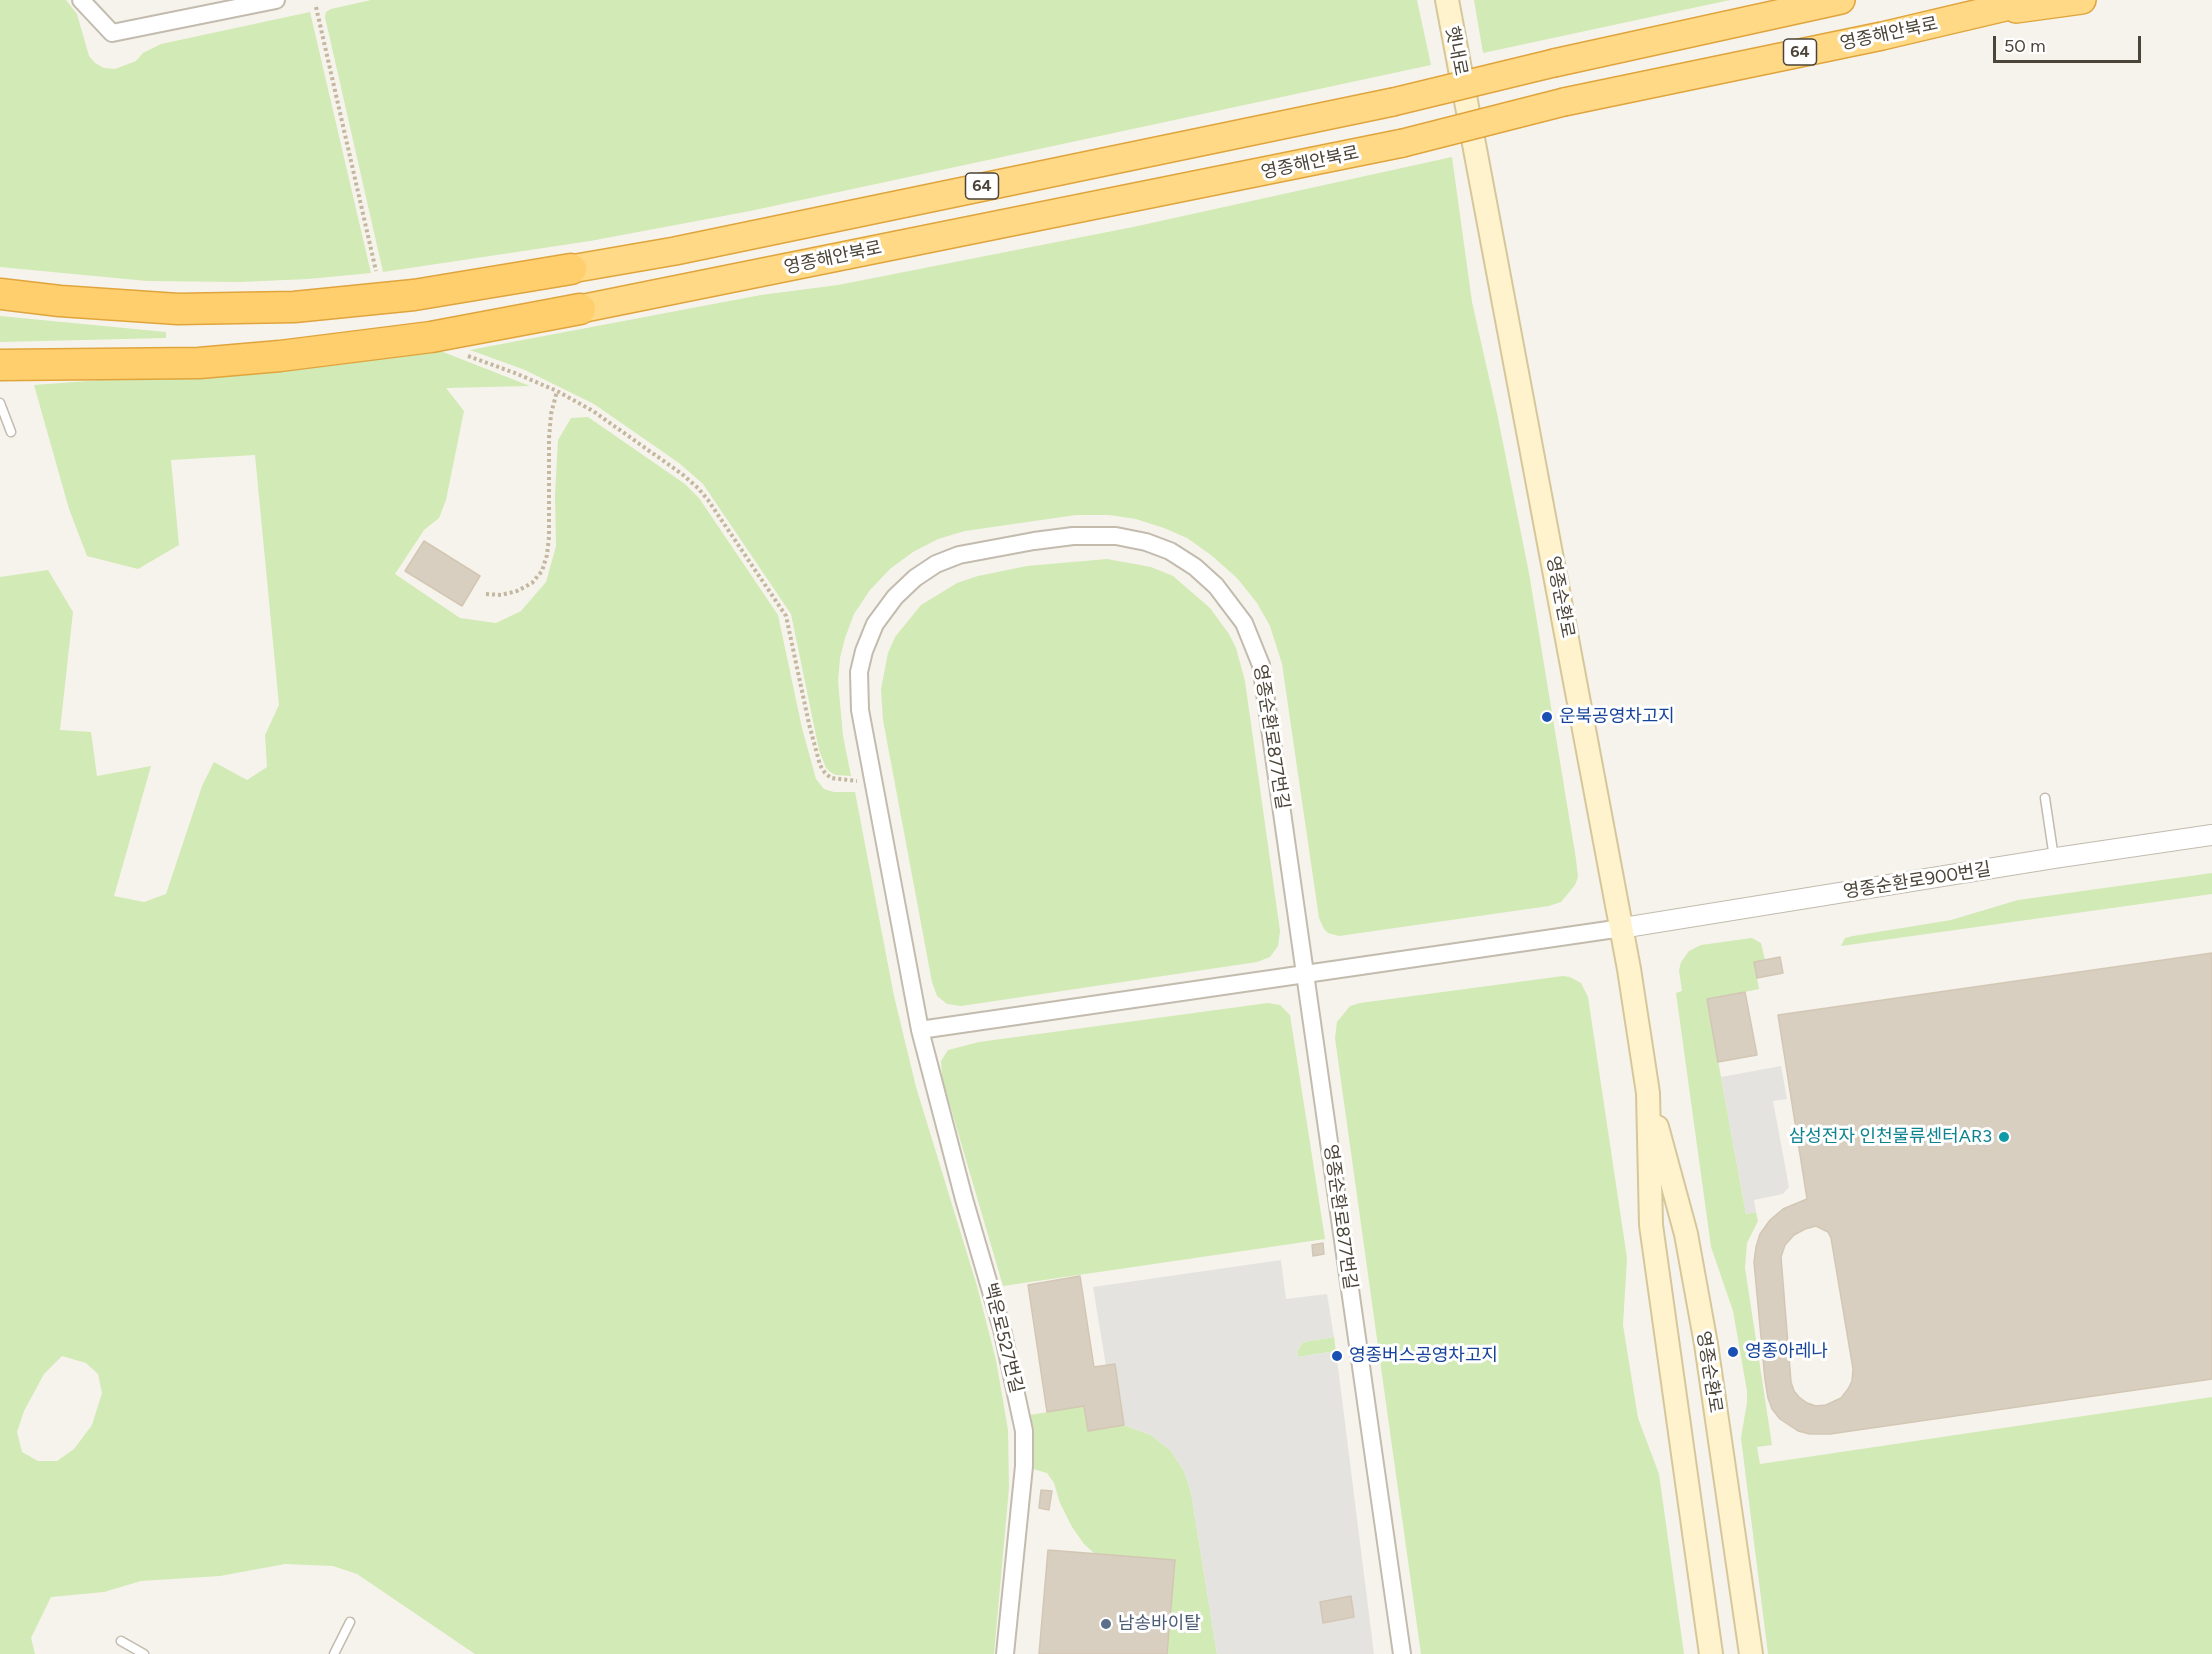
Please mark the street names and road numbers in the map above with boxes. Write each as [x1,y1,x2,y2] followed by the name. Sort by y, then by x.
[1838,13,1940,55] street label: 영종해안북로
[1441,25,1471,77] street label: 햇내로
[1784,39,1816,65] road number: 64
[1259,142,1361,184] street label: 영종해안북로
[966,173,998,199] road number: 64
[782,237,884,279] street label: 영종해안북로
[1541,554,1579,640] street label: 영종순환로
[1249,663,1293,811] street label: 영종순환로877번길
[1842,859,1992,903] street label: 영종순환로900번길
[1319,1143,1361,1291] street label: 영종순환로877번길
[979,1281,1027,1395] street label: 백운로527번길
[1692,1329,1726,1415] street label: 영종순환로

